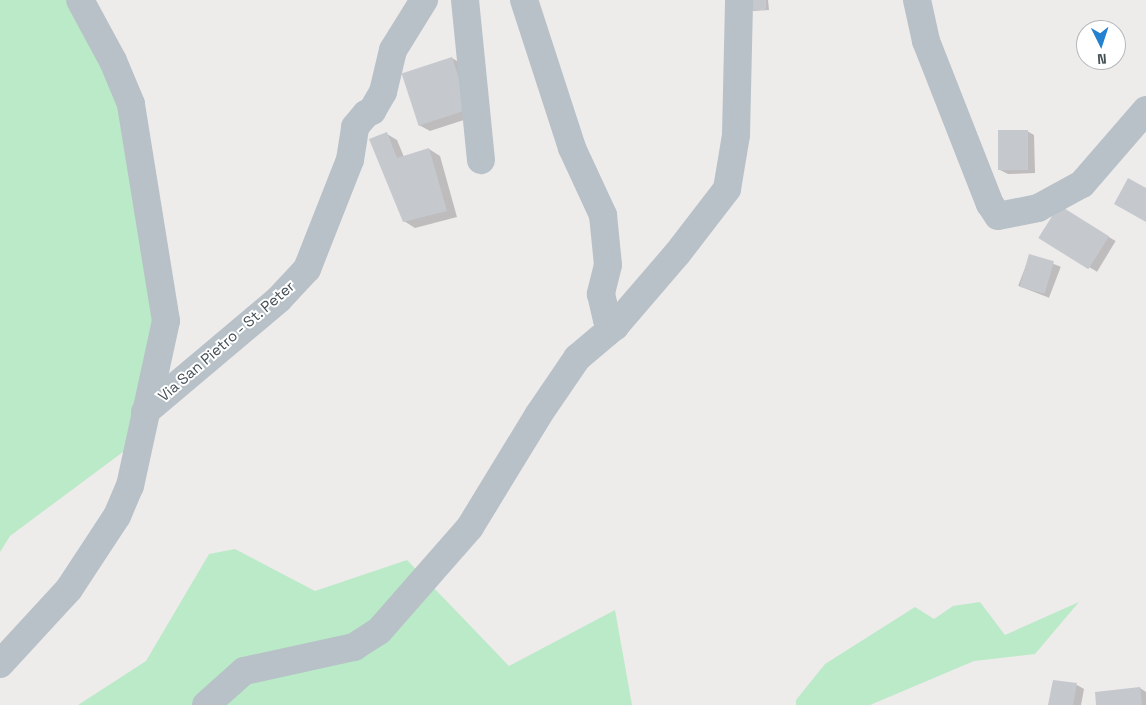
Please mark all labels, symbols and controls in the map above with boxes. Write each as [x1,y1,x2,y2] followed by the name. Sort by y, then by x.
[1076,20,1126,70] north arrow
[1097,50,1107,68] text: N
[154,276,298,406] street label: Via San Pietro - St. Peter

